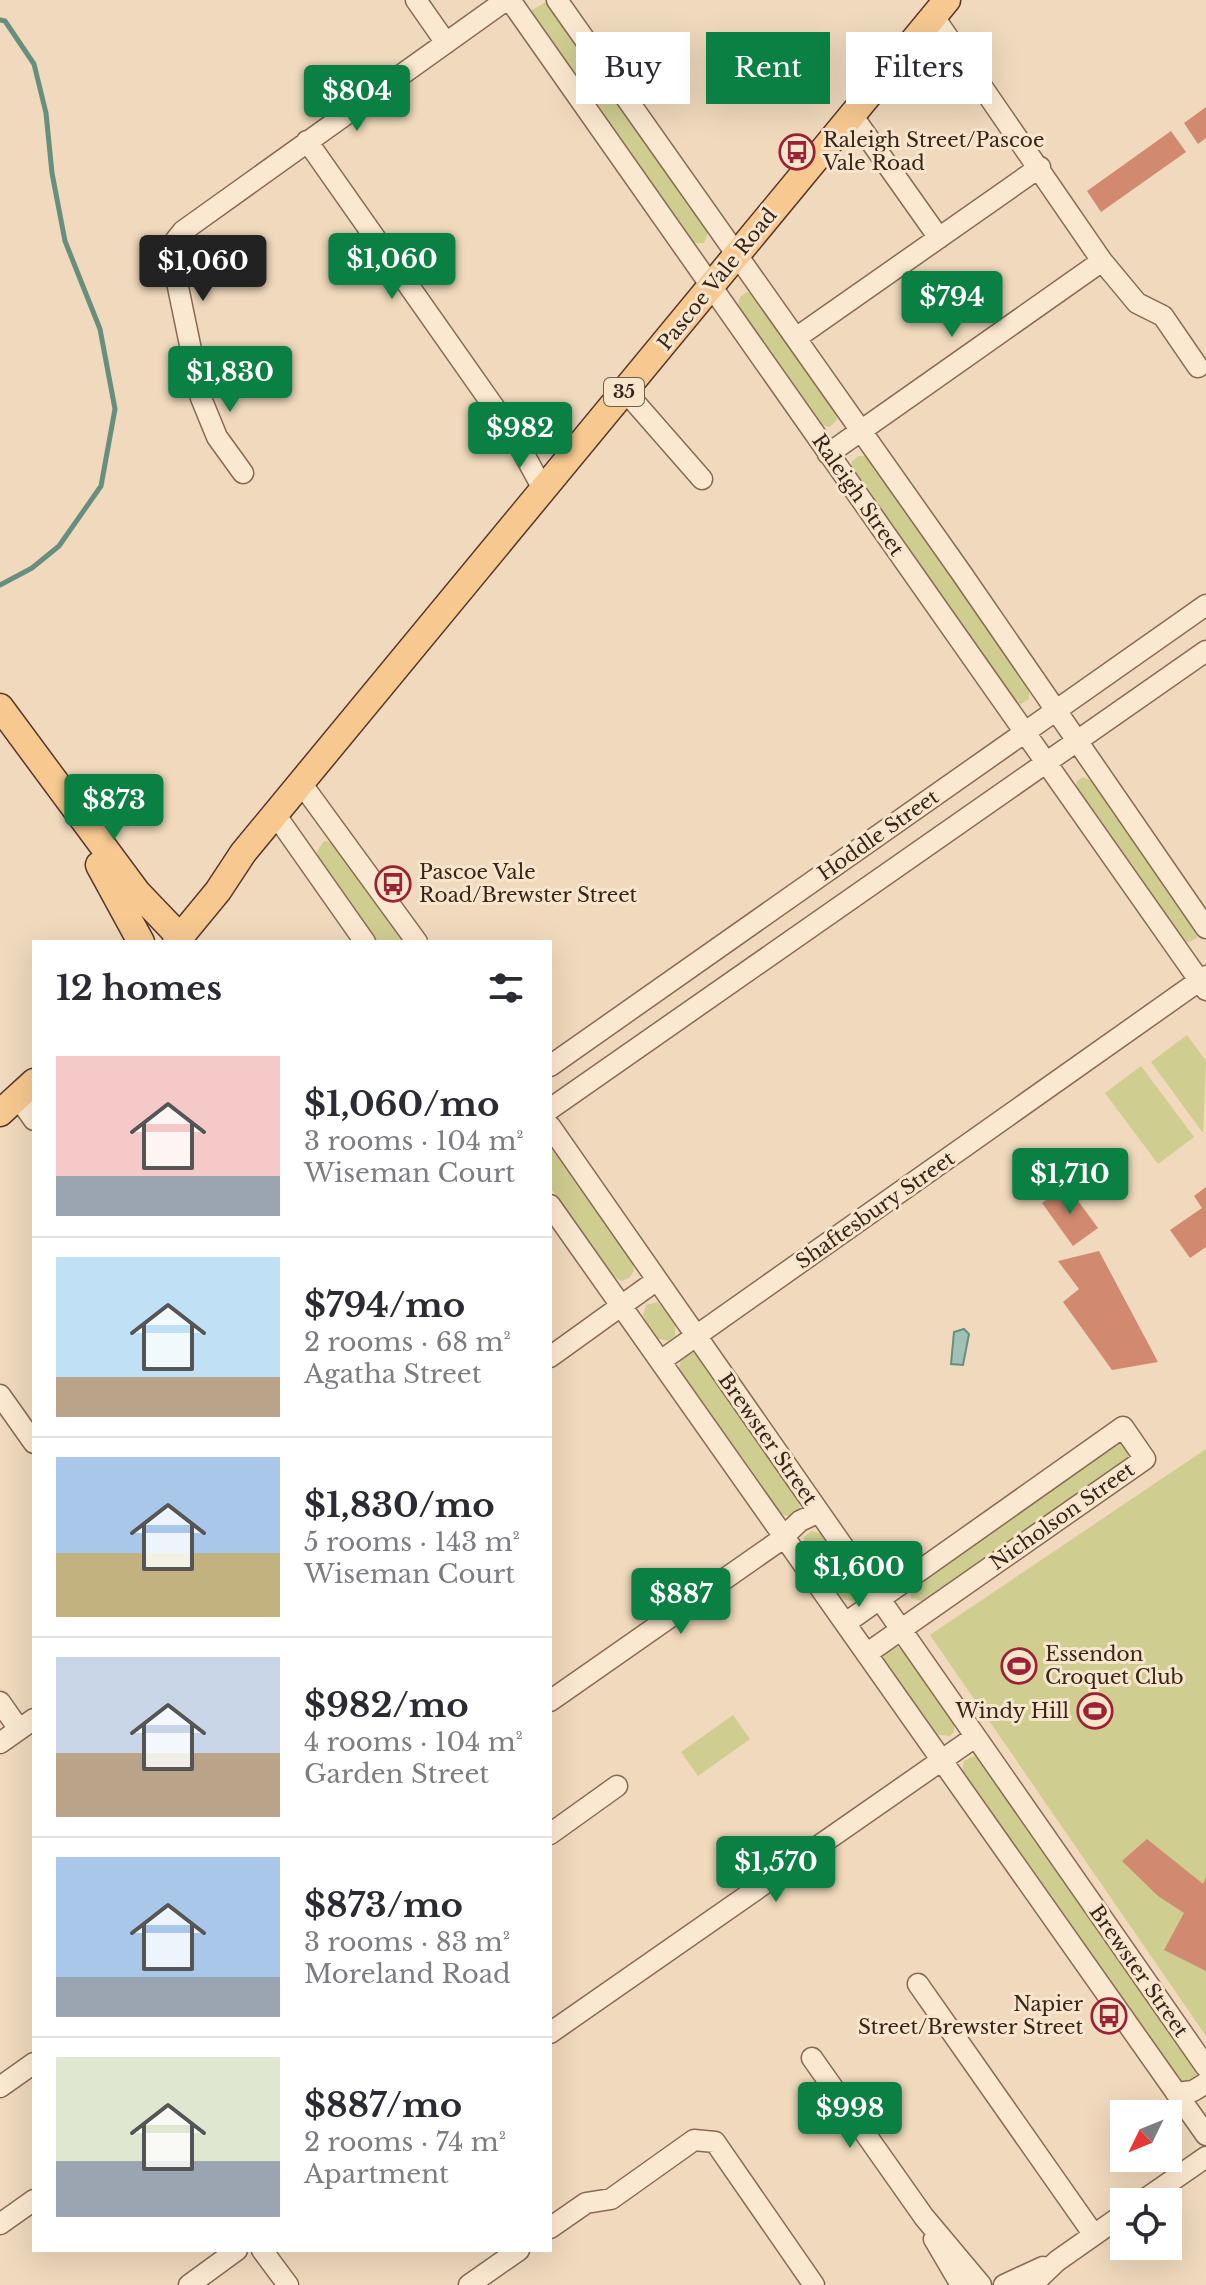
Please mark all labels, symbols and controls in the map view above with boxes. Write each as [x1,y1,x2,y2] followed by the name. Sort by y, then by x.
[576,32,690,104] chip: Buy
[706,32,830,104] chip: Rent
[846,32,992,104] chip: Filters
[310,65,404,133] pin: $804
[322,75,392,107] text: $804
[822,128,1044,175] place label: Raleigh Street/Pascoe Vale Road
[778,133,816,171] bus stop icon: Raleigh Street/Pascoe Vale Road
[652,203,782,355] street label: Pascoe Vale Road
[327,233,457,301] pin: $1,060
[138,235,268,303] pin: $1,060
[346,243,438,275] text: $1,060
[157,245,249,277] text: $1,060
[905,271,999,339] pin: $794
[920,281,984,313] text: $794
[165,346,295,414] pin: $1,830
[186,356,274,388] text: $1,830
[604,378,644,406] road number: 35
[473,402,567,470] pin: $982
[486,412,554,444] text: $982
[807,429,909,561] street label: Raleigh Street
[67,774,161,842] pin: $873
[82,784,146,816] text: $873
[813,784,943,886] street label: Hoddle Street
[419,860,638,907] place label: Pascoe Vale Road/Brewster Street
[374,865,412,903] bus stop icon: Pascoe Vale Road/Brewster Street
[484,966,528,1010] icon: filters
[56,967,222,1009] text: 12 homes
[304,1083,499,1125] text: $1,060/mo
[120,1088,216,1184] icon: home
[304,1125,524,1157] text: 3 rooms · 104 m²
[791,1146,959,1274] street label: Shaftesbury Street
[1005,1148,1135,1216] pin: $1,710
[304,1157,515,1189] text: Wiseman Court
[1030,1158,1110,1190] text: $1,710
[304,1284,465,1326] text: $794/mo
[120,1289,216,1385] icon: home
[304,1326,511,1358] text: 2 rooms · 68 m²
[304,1358,482,1390] text: Agatha Street
[714,1368,823,1510] street label: Brewster Street
[985,1457,1139,1575] street label: Nicholson Street
[304,1484,495,1526] text: $1,830/mo
[120,1489,216,1585] icon: home
[304,1526,520,1558] text: 5 rooms · 143 m²
[794,1541,924,1609] pin: $1,600
[813,1551,905,1583] text: $1,600
[304,1558,515,1590] text: Wiseman Court
[634,1568,728,1636] pin: $887
[649,1578,713,1610] text: $887
[1045,1642,1184,1689] place label: Essendon Croquet Club
[1000,1647,1038,1685] sports icon: Essendon Croquet Club
[304,1684,469,1726] text: $982/mo
[120,1689,216,1785] icon: home
[1076,1692,1114,1730] sports icon: Windy Hill
[954,1699,1069,1723] place label: Windy Hill
[304,1726,523,1758] text: 4 rooms · 104 m²
[304,1758,489,1790] text: Garden Street
[711,1836,841,1904] pin: $1,570
[734,1846,818,1878] text: $1,570
[304,1884,463,1926] text: $873/mo
[120,1889,216,1985] icon: home
[1085,1900,1194,2042] street label: Brewster Street
[304,1926,510,1958] text: 3 rooms · 83 m²
[304,1958,511,1990] text: Moreland Road
[858,1992,1083,2039] place label: Napier Street/Brewster Street
[1090,1997,1128,2035] bus stop icon: Napier Street/Brewster Street
[803,2082,897,2150] pin: $998
[304,2084,462,2126] text: $887/mo
[120,2089,216,2185] icon: home
[816,2092,884,2124] text: $998
[1110,2100,1182,2172] north arrow
[1110,2100,1182,2260] map controls
[304,2126,506,2158] text: 2 rooms · 74 m²
[304,2158,449,2190] text: Apartment
[1110,2188,1182,2260] button: locate

